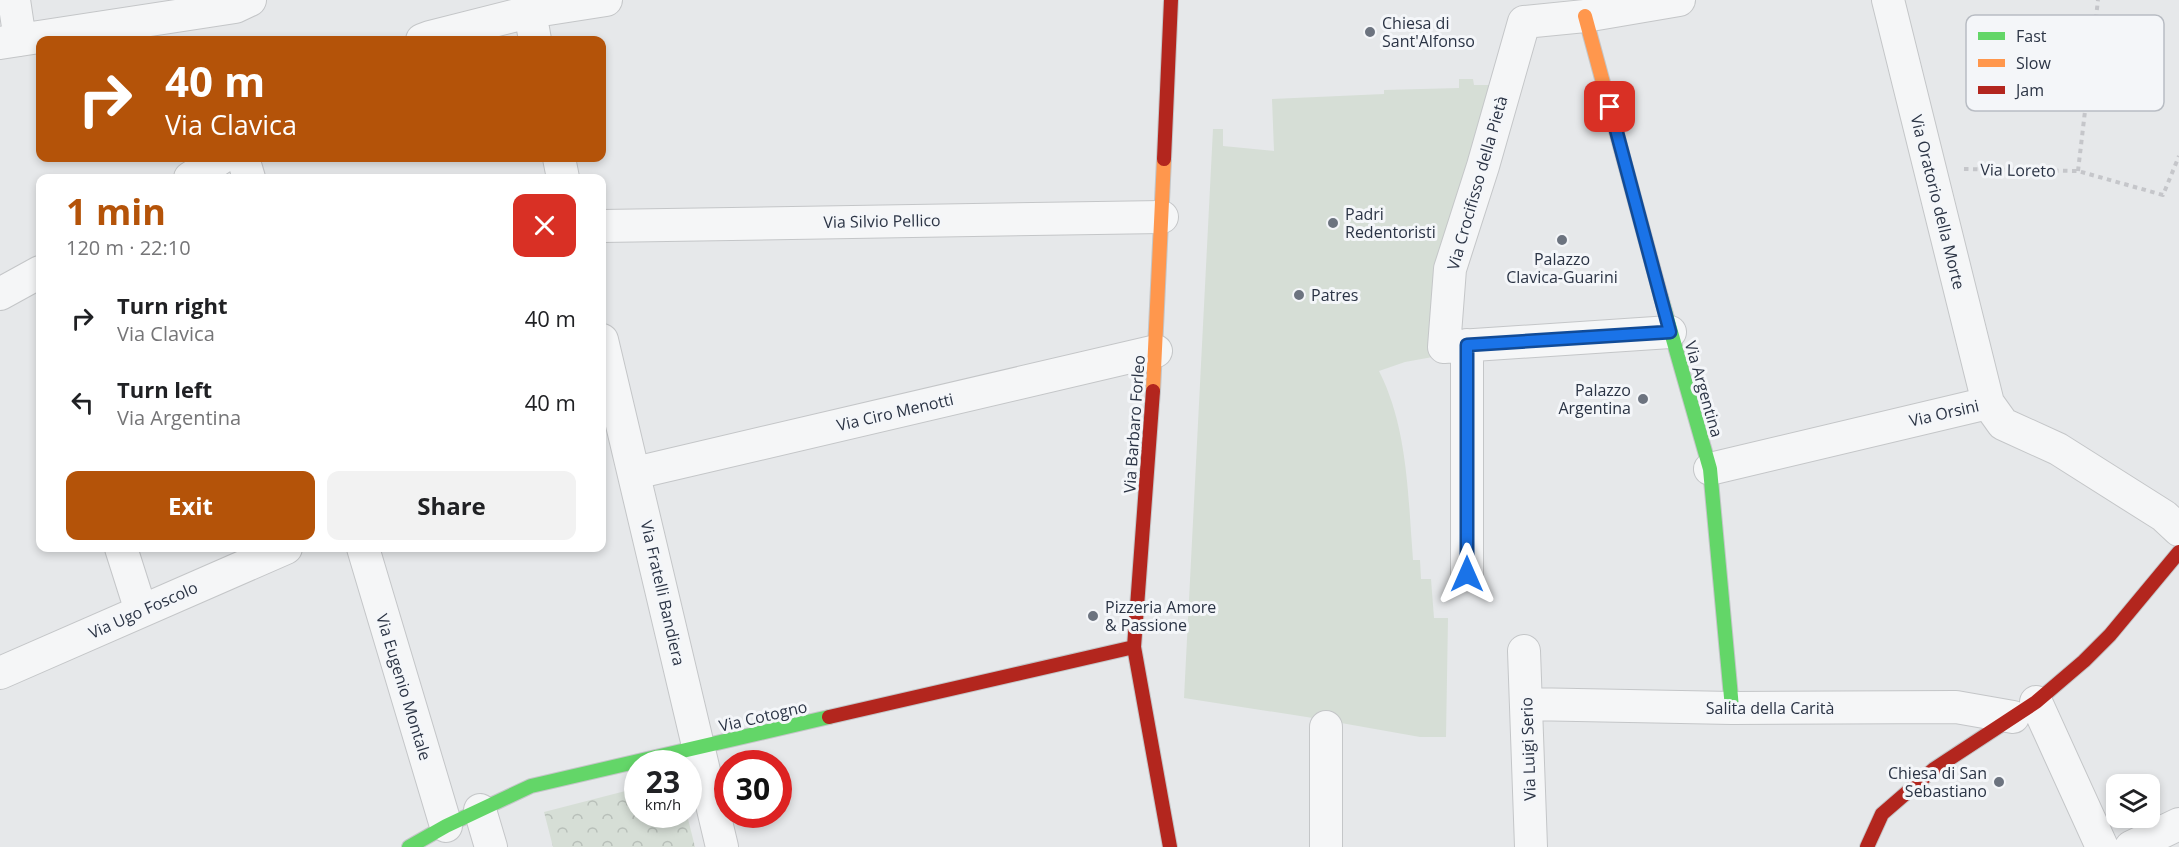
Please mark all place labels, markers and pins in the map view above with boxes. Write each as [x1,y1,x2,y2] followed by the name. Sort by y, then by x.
[1382,12,1475,52] place label: Chiesa di Sant'Alfonso
[1363,25,1377,39] marker: Chiesa di Sant'Alfonso
[1584,81,1635,132] pin
[1345,203,1436,243] place label: Padri Redentoristi
[1326,216,1340,230] marker: Padri Redentoristi
[1555,233,1569,247] marker: Palazzo Clavica-Guarini
[1506,248,1618,288] place label: Palazzo Clavica-Guarini
[1311,284,1358,306] place label: Patres
[1292,288,1306,302] marker: Patres
[1558,379,1631,419] place label: Palazzo Argentina
[1636,392,1650,406] marker: Palazzo Argentina
[1105,596,1216,636] place label: Pizzeria Amore & Passione
[1086,609,1100,623] marker: Pizzeria Amore & Passione
[1888,762,1987,802] place label: Chiesa di San Sebastiano
[1992,775,2006,789] marker: Chiesa di San Sebastiano

